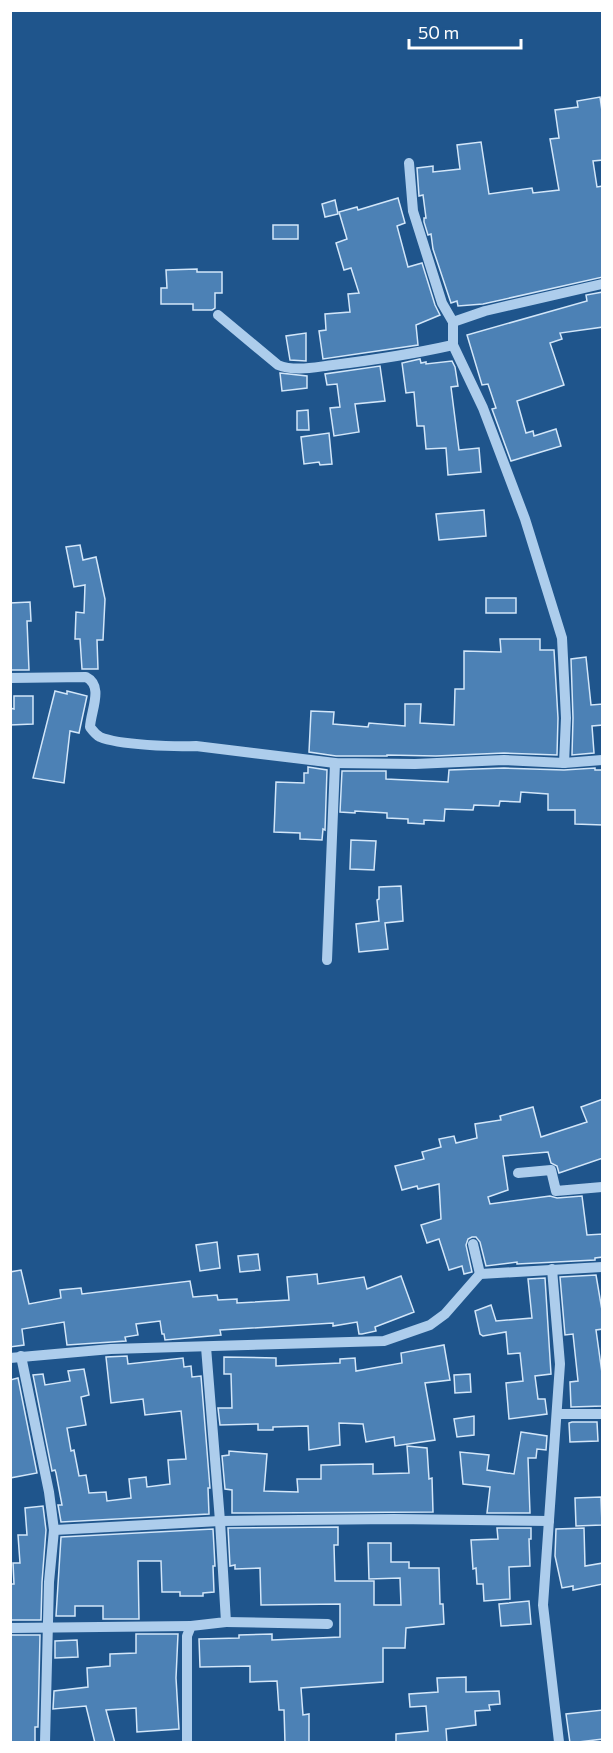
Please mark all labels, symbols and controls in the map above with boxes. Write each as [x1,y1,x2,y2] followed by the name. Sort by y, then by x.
[409,12,522,50] scale bar
[418,21,459,43] text: 50 m

